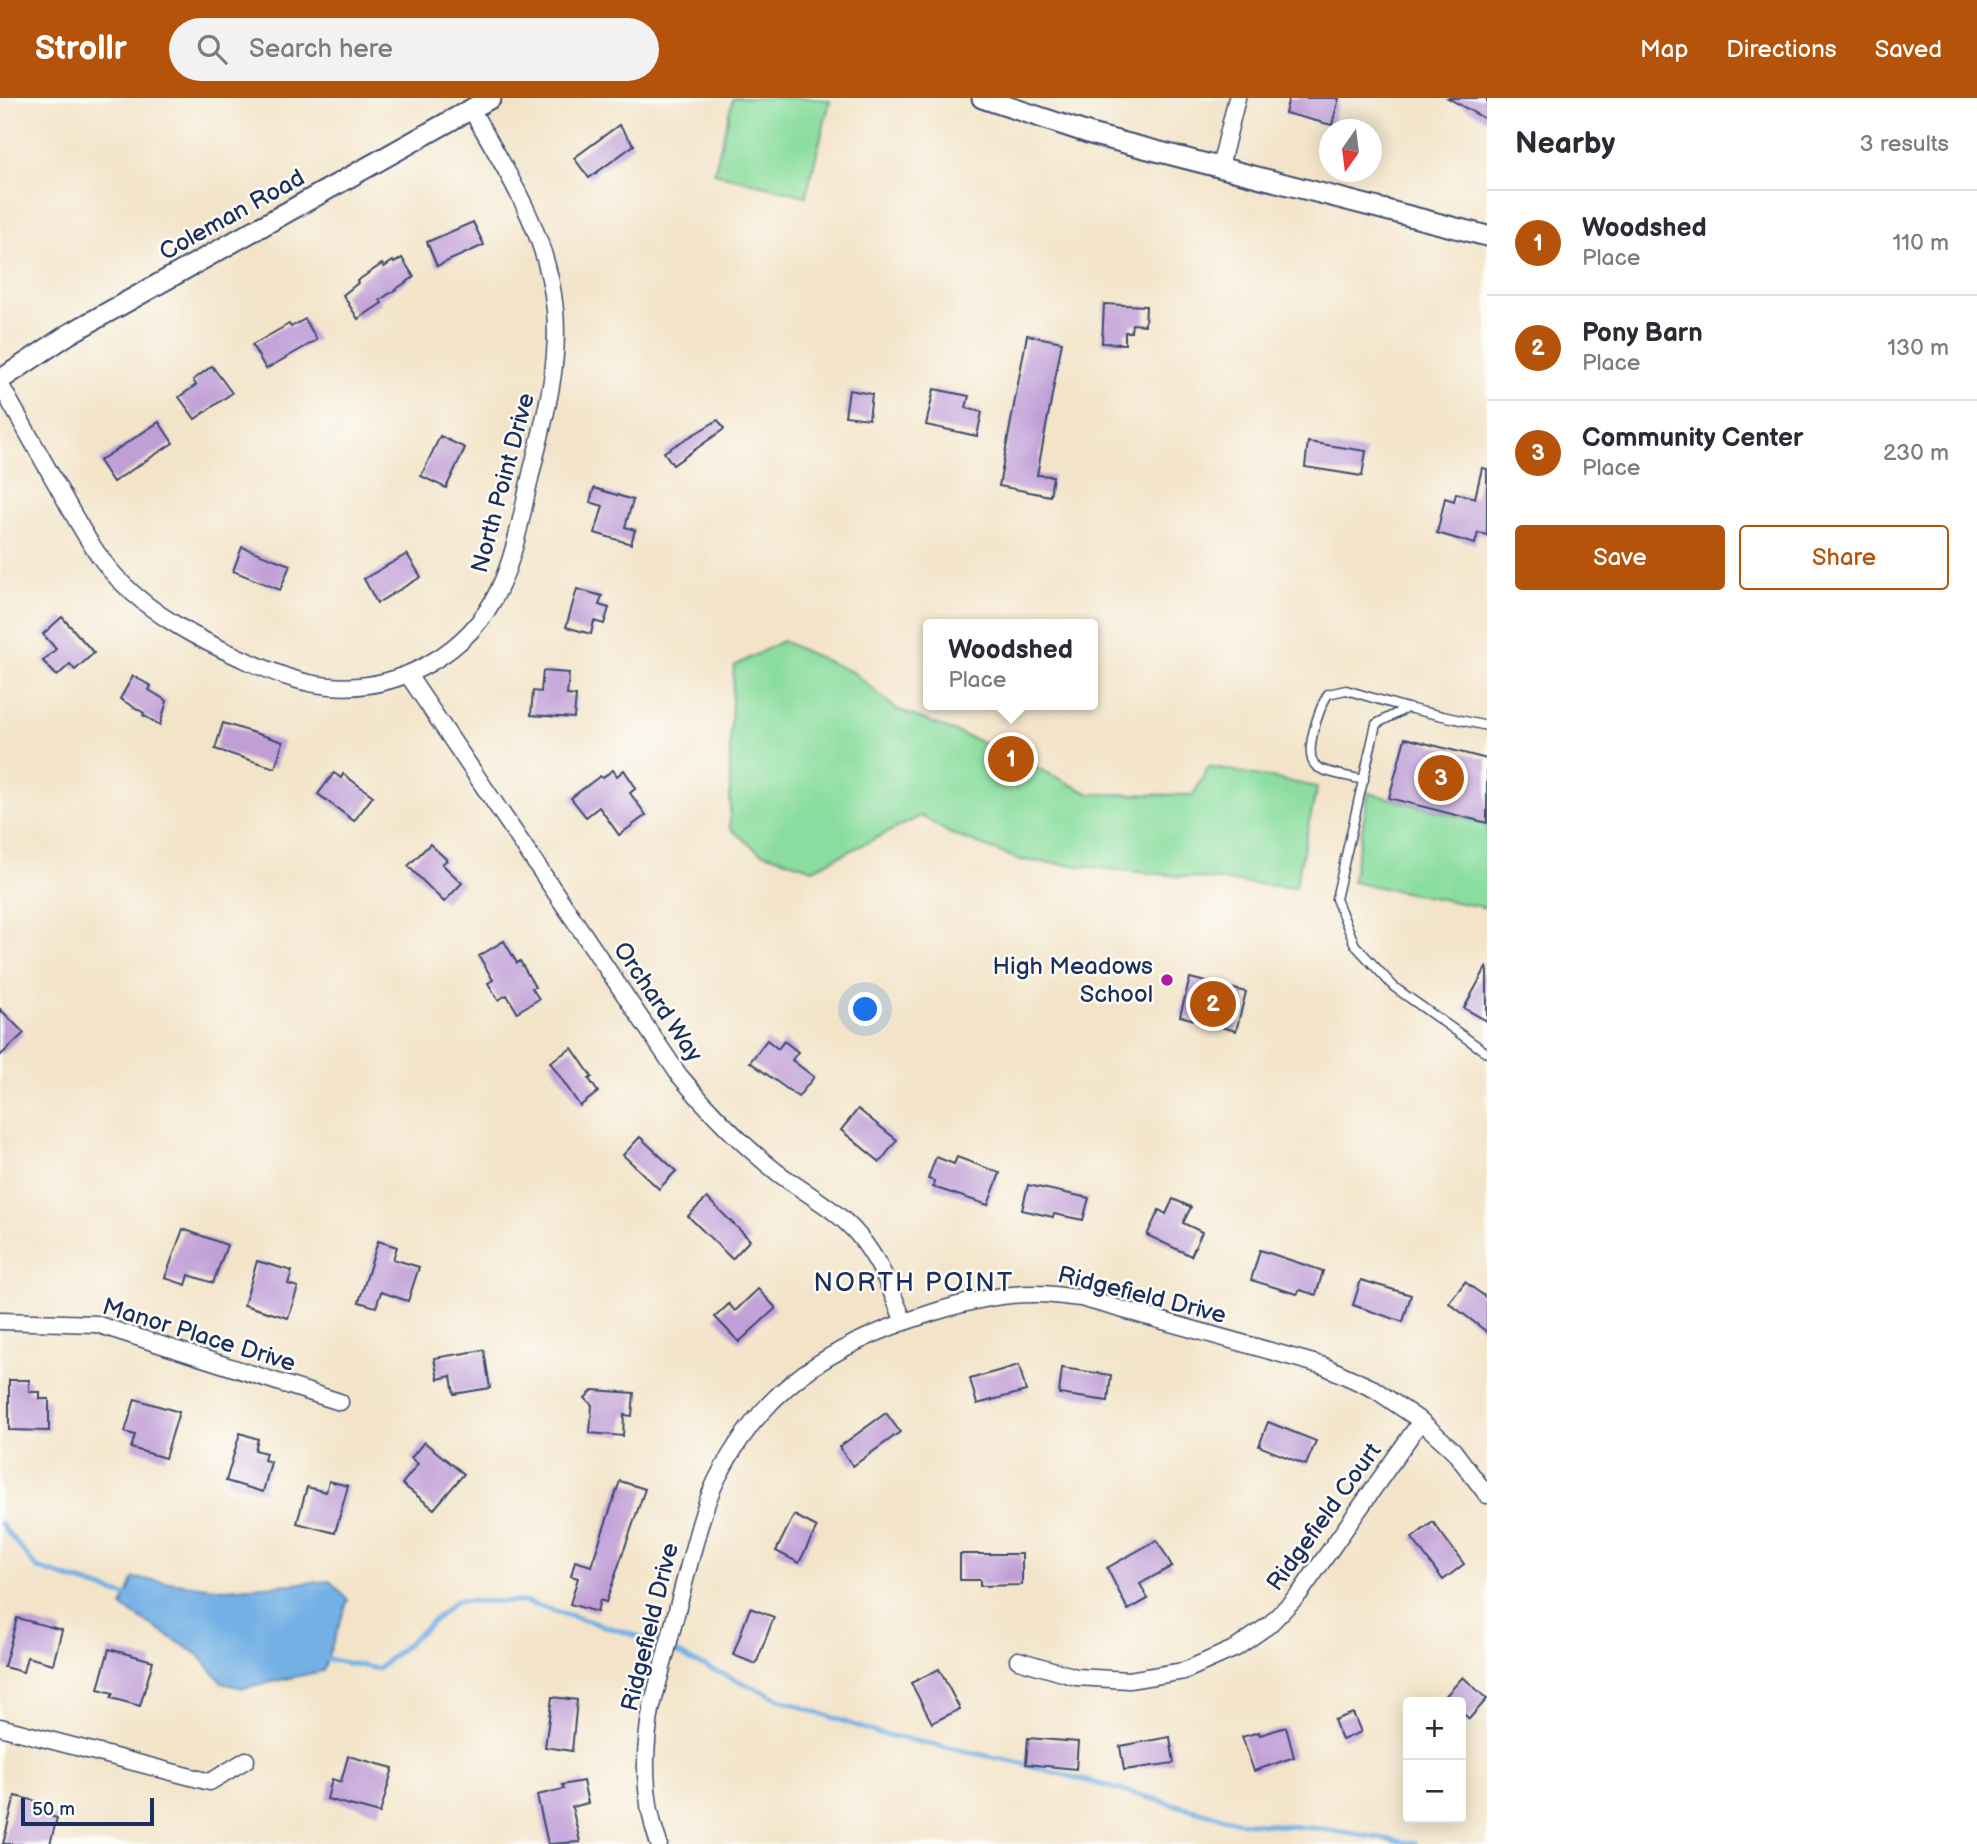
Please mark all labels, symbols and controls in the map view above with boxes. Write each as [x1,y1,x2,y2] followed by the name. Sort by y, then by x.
[169,18,659,81] search box
[35,29,127,69] text: Strollr
[193,30,231,68] icon: search
[249,34,393,65] text: Search here
[1640,35,1688,64] text: Map
[1726,35,1837,64] text: Directions
[1875,35,1942,64] text: Saved
[1319,119,1382,182] north arrow
[1515,126,1615,162] text: Nearby
[1860,130,1949,158] text: 3 results
[154,163,310,267] street label: Coleman Road
[1582,213,1707,244] text: Woodshed
[1533,229,1543,257] text: 1
[1892,229,1949,257] text: 110 m
[1582,244,1640,272] text: Place
[1582,318,1703,349] text: Pony Barn
[1531,334,1545,362] text: 2
[1887,334,1949,362] text: 130 m
[1582,349,1640,377] text: Place
[465,390,541,576] street label: North Point Drive
[1582,423,1803,454] text: Community Center
[1531,439,1545,467] text: 3
[1883,439,1949,467] text: 230 m
[1582,454,1640,482] text: Place
[1515,525,1725,590] button: Save
[1739,525,1949,590] button: Share
[923,619,1098,710] popup
[948,635,1073,666] text: Woodshed
[948,666,1007,694] text: Place
[988,733,1034,785] pin: 1
[1418,752,1464,804] pin: 3
[607,936,709,1068] street label: Orchard Way
[992,952,1153,1009] place label: High Meadows School
[1159,972,1175,988] marker: High Meadows School
[1190,978,1236,1030] pin: 2
[848,992,882,1026] your location
[1055,1260,1229,1330] street label: Ridgefield Drive
[814,1268,1014,1299] district label: NORTH POINT
[99,1292,299,1378] street label: Manor Place Drive
[1261,1437,1388,1597] street label: Ridgefield Court
[615,1540,685,1714] street label: Ridgefield Drive
[1403,1697,1466,1823] map controls
[1403,1697,1466,1760] button: +
[1403,1760,1466,1823] button: −
[21,1795,154,1827] scale bar
[32,1798,75,1821] text: 50 m

